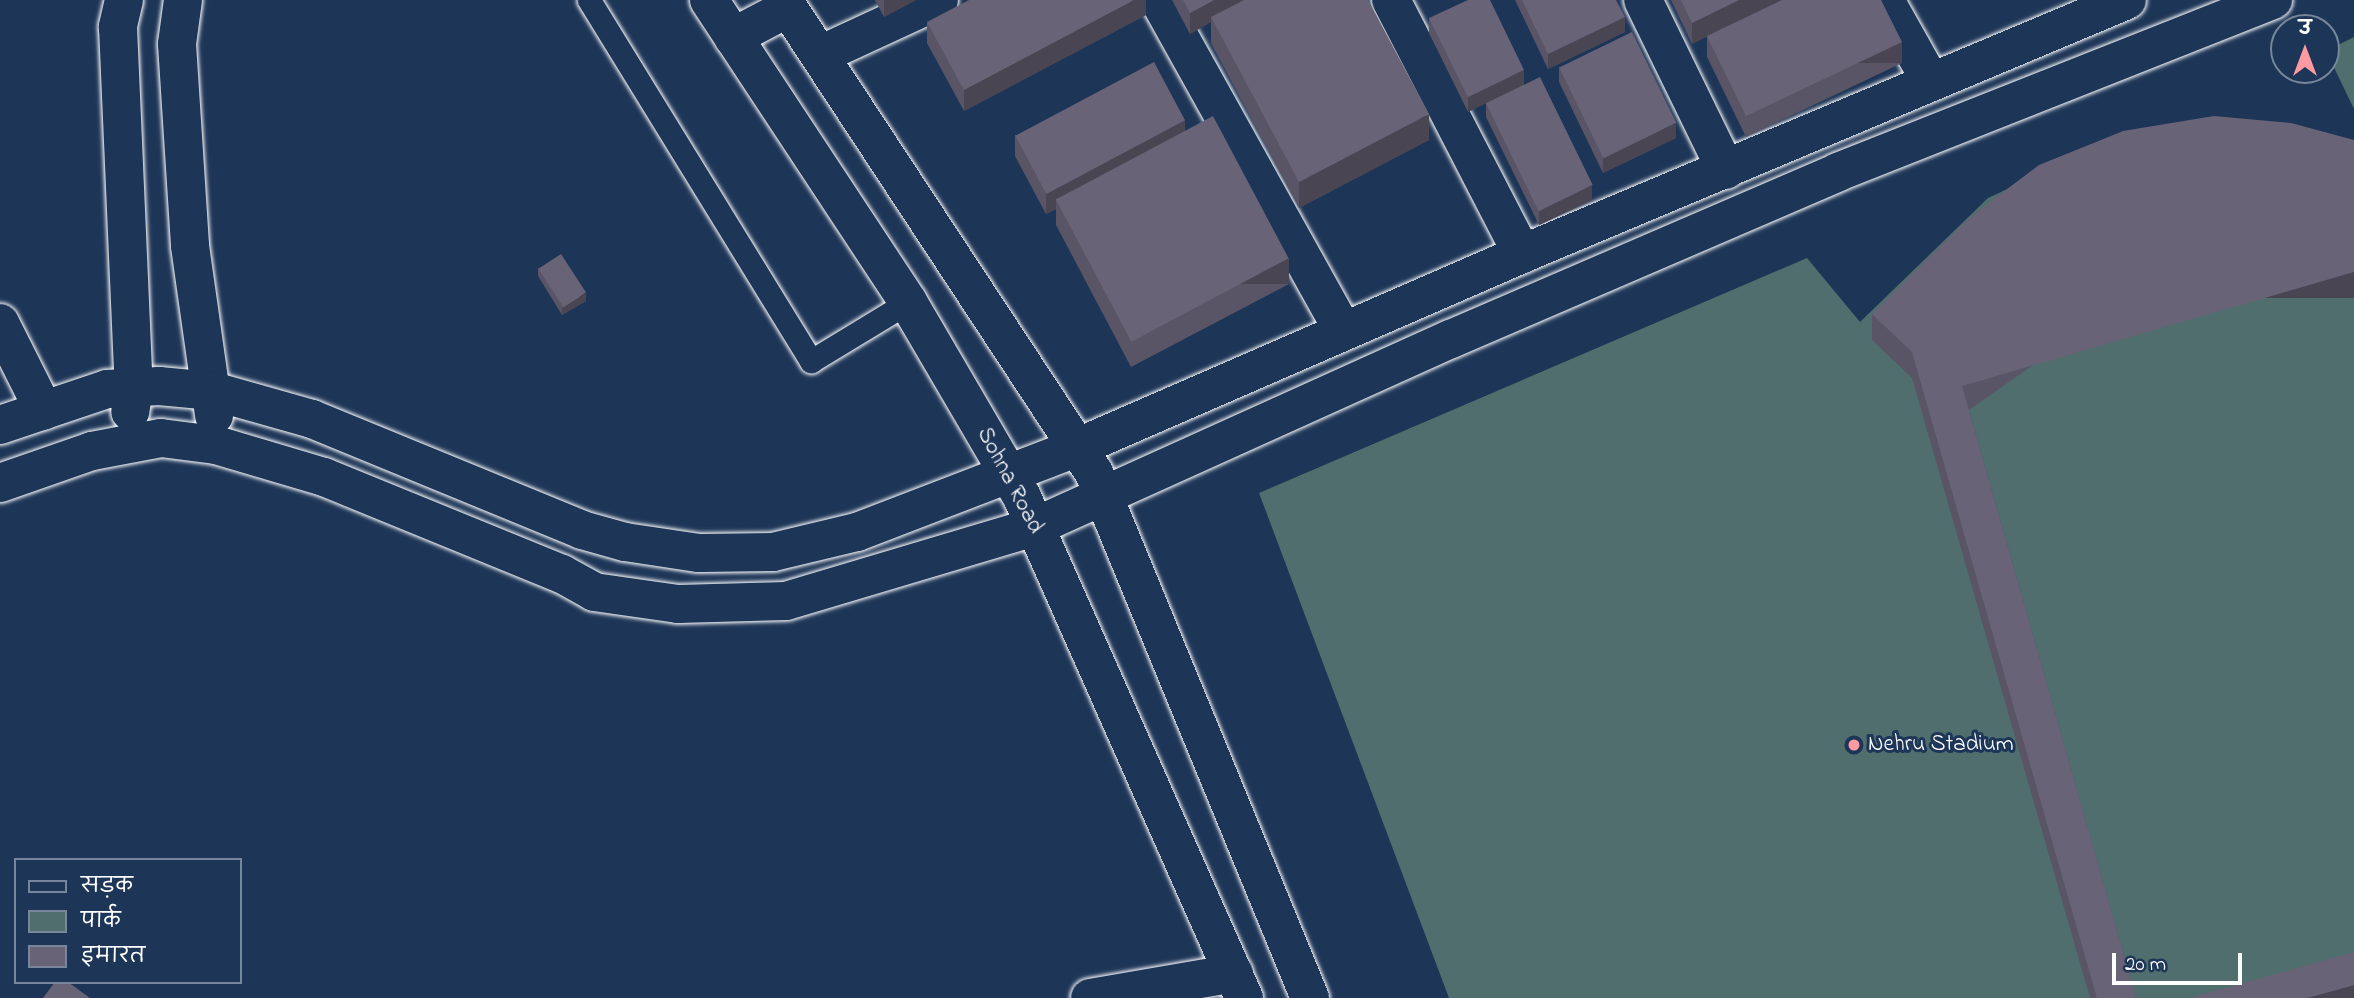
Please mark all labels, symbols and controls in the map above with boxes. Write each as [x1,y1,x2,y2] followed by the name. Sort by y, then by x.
[2270,14,2340,84] north arrow
[2299,16,2311,43] text: उ
[969,423,1049,539] street label: Sohna Road
[1868,731,2014,759] place label: Nehru Stadium
[1846,737,1862,753] marker: Nehru Stadium
[14,858,242,984] legend
[81,872,133,902] text: सड़क
[81,907,121,937] text: पार्क
[2116,939,2246,983] scale bar
[81,942,145,972] text: इमारत
[2125,950,2166,980] text: 20 m

